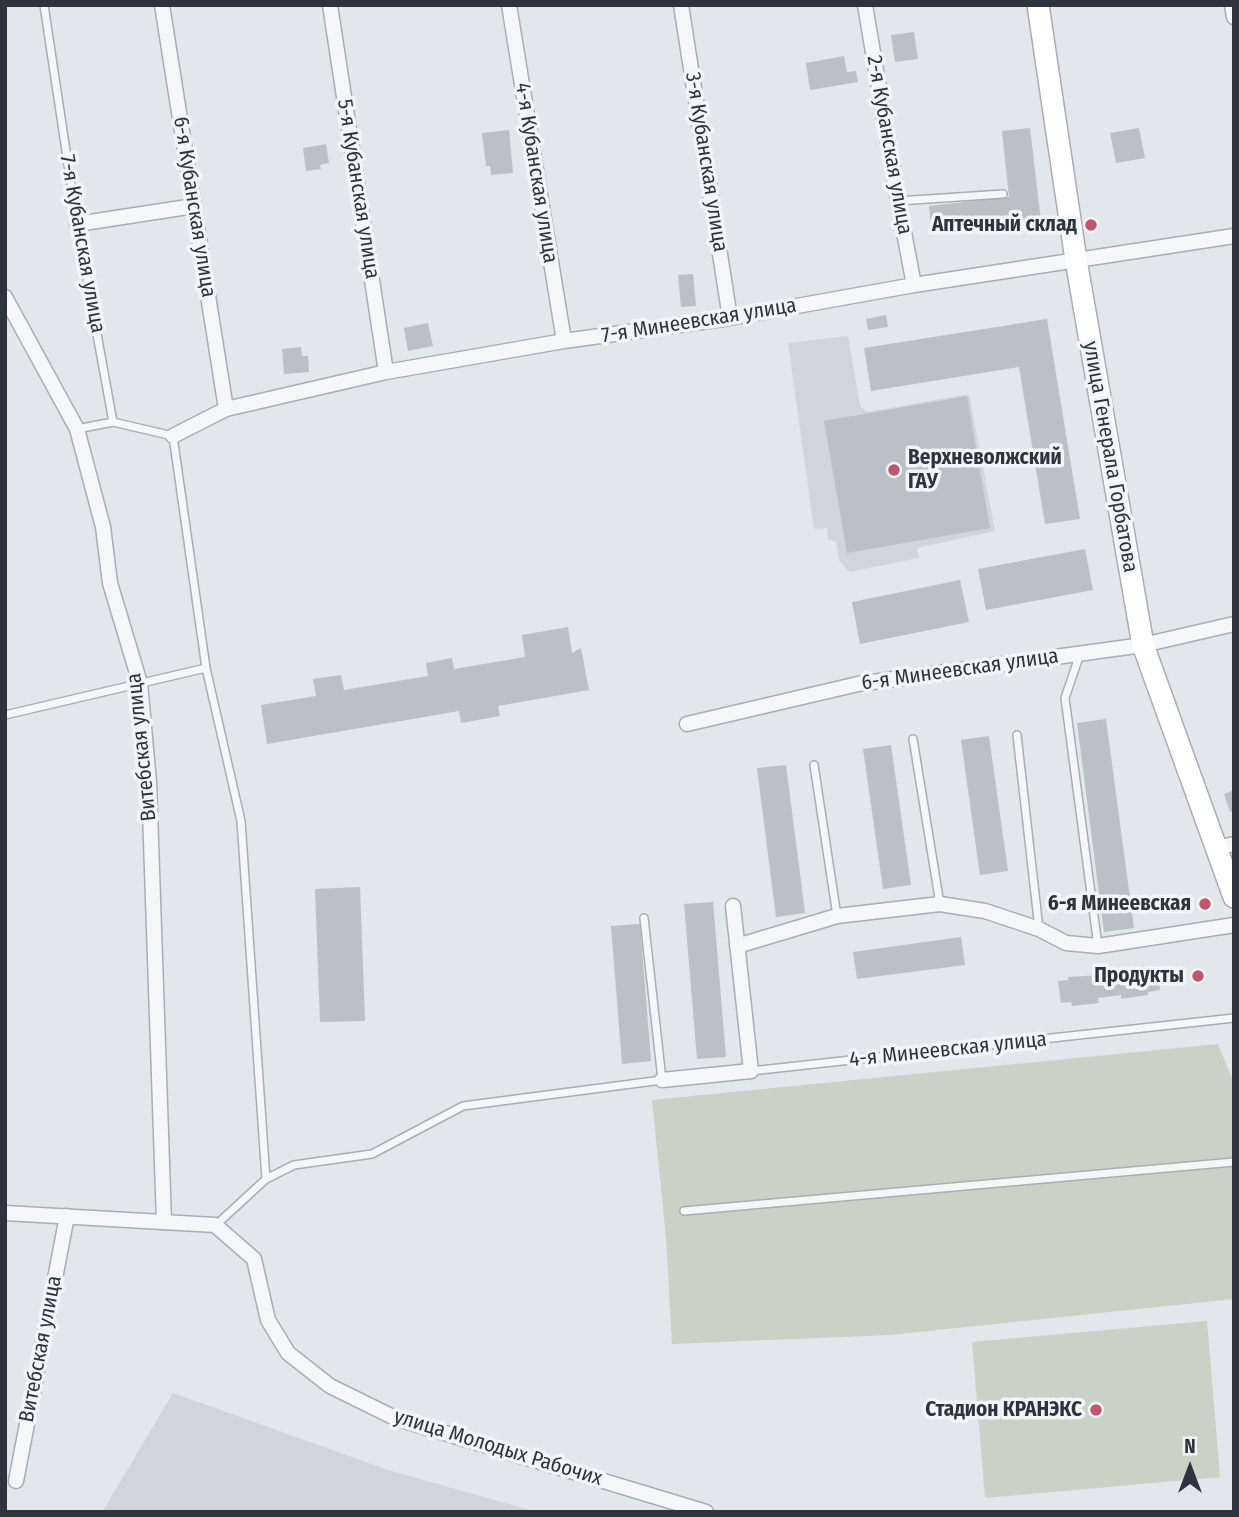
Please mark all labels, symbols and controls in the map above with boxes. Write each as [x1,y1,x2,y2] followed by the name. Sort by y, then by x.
[861,53,917,237] street label: 2-я Кубанская улица
[679,70,733,254] street label: 3-я Кубанская улица
[509,81,563,265] street label: 4-я Кубанская улица
[331,97,385,281] street label: 5-я Кубанская улица
[167,115,221,299] street label: 6-я Кубанская улица
[54,153,110,335] street label: 7-я Кубанская улица
[932,212,1077,238] place label: Аптечный склад
[1083,217,1099,233] marker: Аптечный склад
[600,293,798,349] street label: 7-я Минеевская улица
[1077,339,1143,575] street label: улица Генерала Горбатова
[908,445,1062,495] place label: Верхневолжский ГАУ
[886,462,902,478] marker: Верхневолжский ГАУ
[860,644,1060,696] street label: 6-я Минеевская улица
[122,672,162,822] street label: Витебская улица
[1048,891,1191,917] place label: 6-я Минеевская
[1197,896,1213,912] marker: 6-я Минеевская
[1094,963,1184,989] place label: Продукты
[1190,968,1206,984] marker: Продукты
[848,1027,1048,1073] street label: 4-я Минеевская улица
[14,1274,68,1424] street label: Витебская улица
[925,1397,1082,1423] place label: Стадион КРАНЭКС
[1088,1402,1104,1418] marker: Стадион КРАНЭКС
[391,1404,605,1492] street label: улица Молодых Рабочих
[1155,1433,1225,1503] north arrow
[1184,1435,1196,1458] text: N

